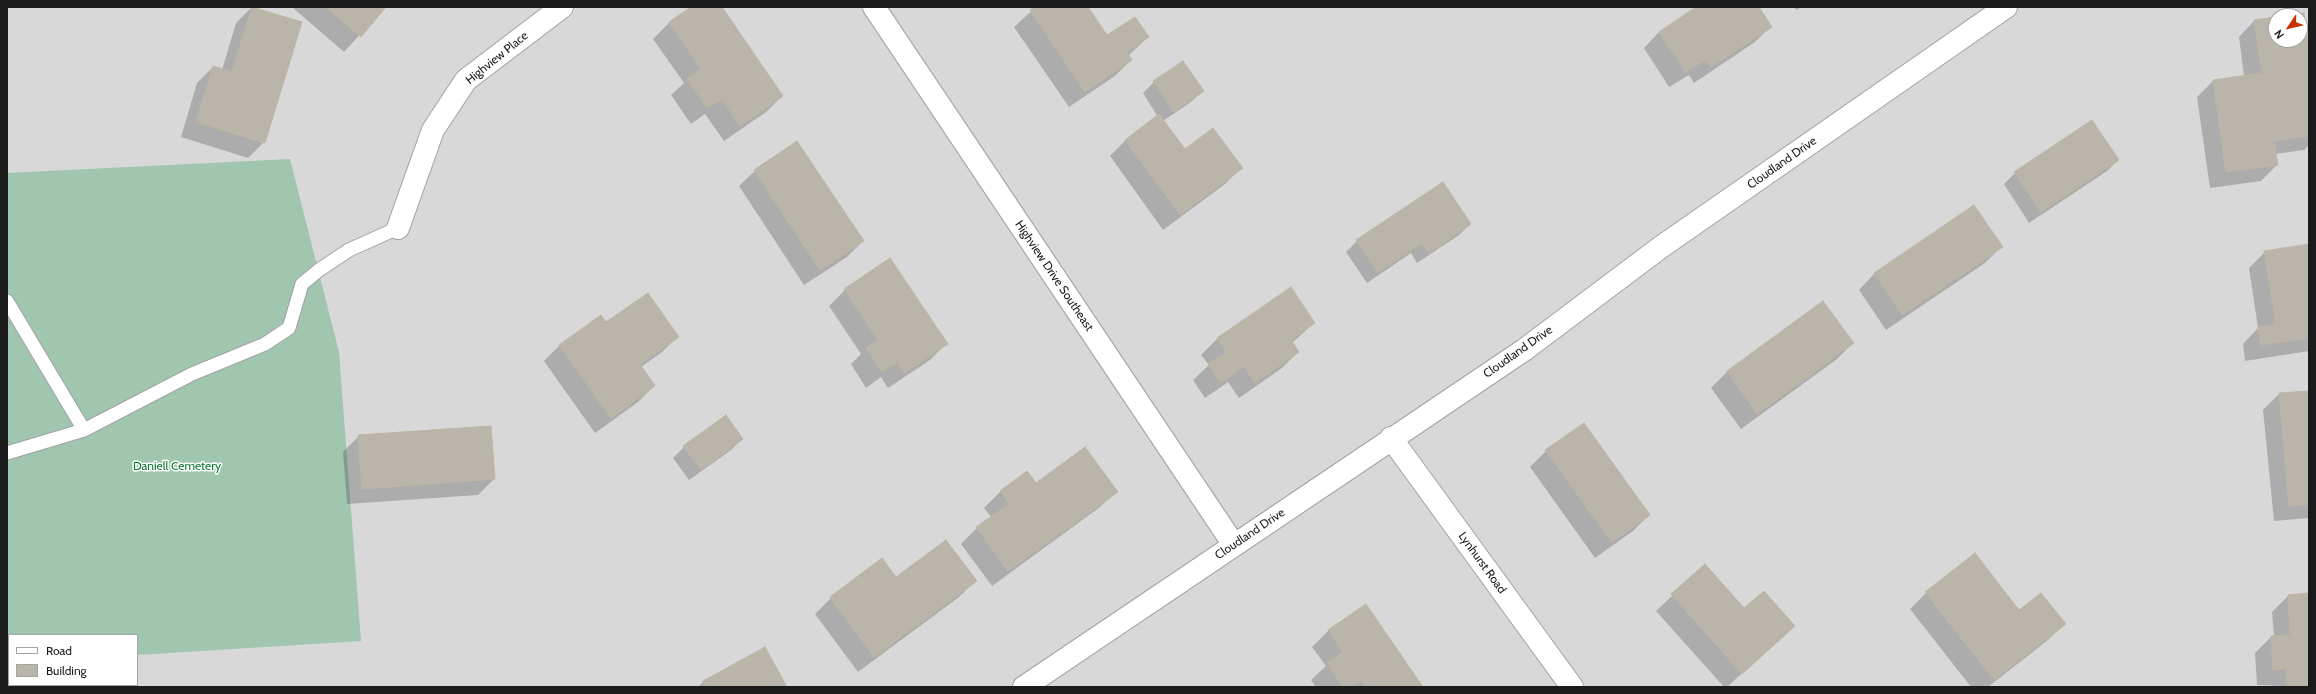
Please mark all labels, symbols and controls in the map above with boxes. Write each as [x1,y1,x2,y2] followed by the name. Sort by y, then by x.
[2268,8,2308,48] north arrow
[2271,27,2287,42] text: N
[463,28,531,88] street label: Highview Place
[1745,134,1819,192] street label: Cloudland Drive
[1012,218,1096,334] street label: Highview Drive Southeast
[1481,323,1555,381] street label: Cloudland Drive
[133,459,221,473] park label: Daniell Cemetery
[1212,505,1288,563] street label: Cloudland Drive
[1455,530,1509,596] street label: Lynhurst Road
[8,634,138,686] legend
[46,643,72,658] text: Road
[46,663,87,678] text: Building

